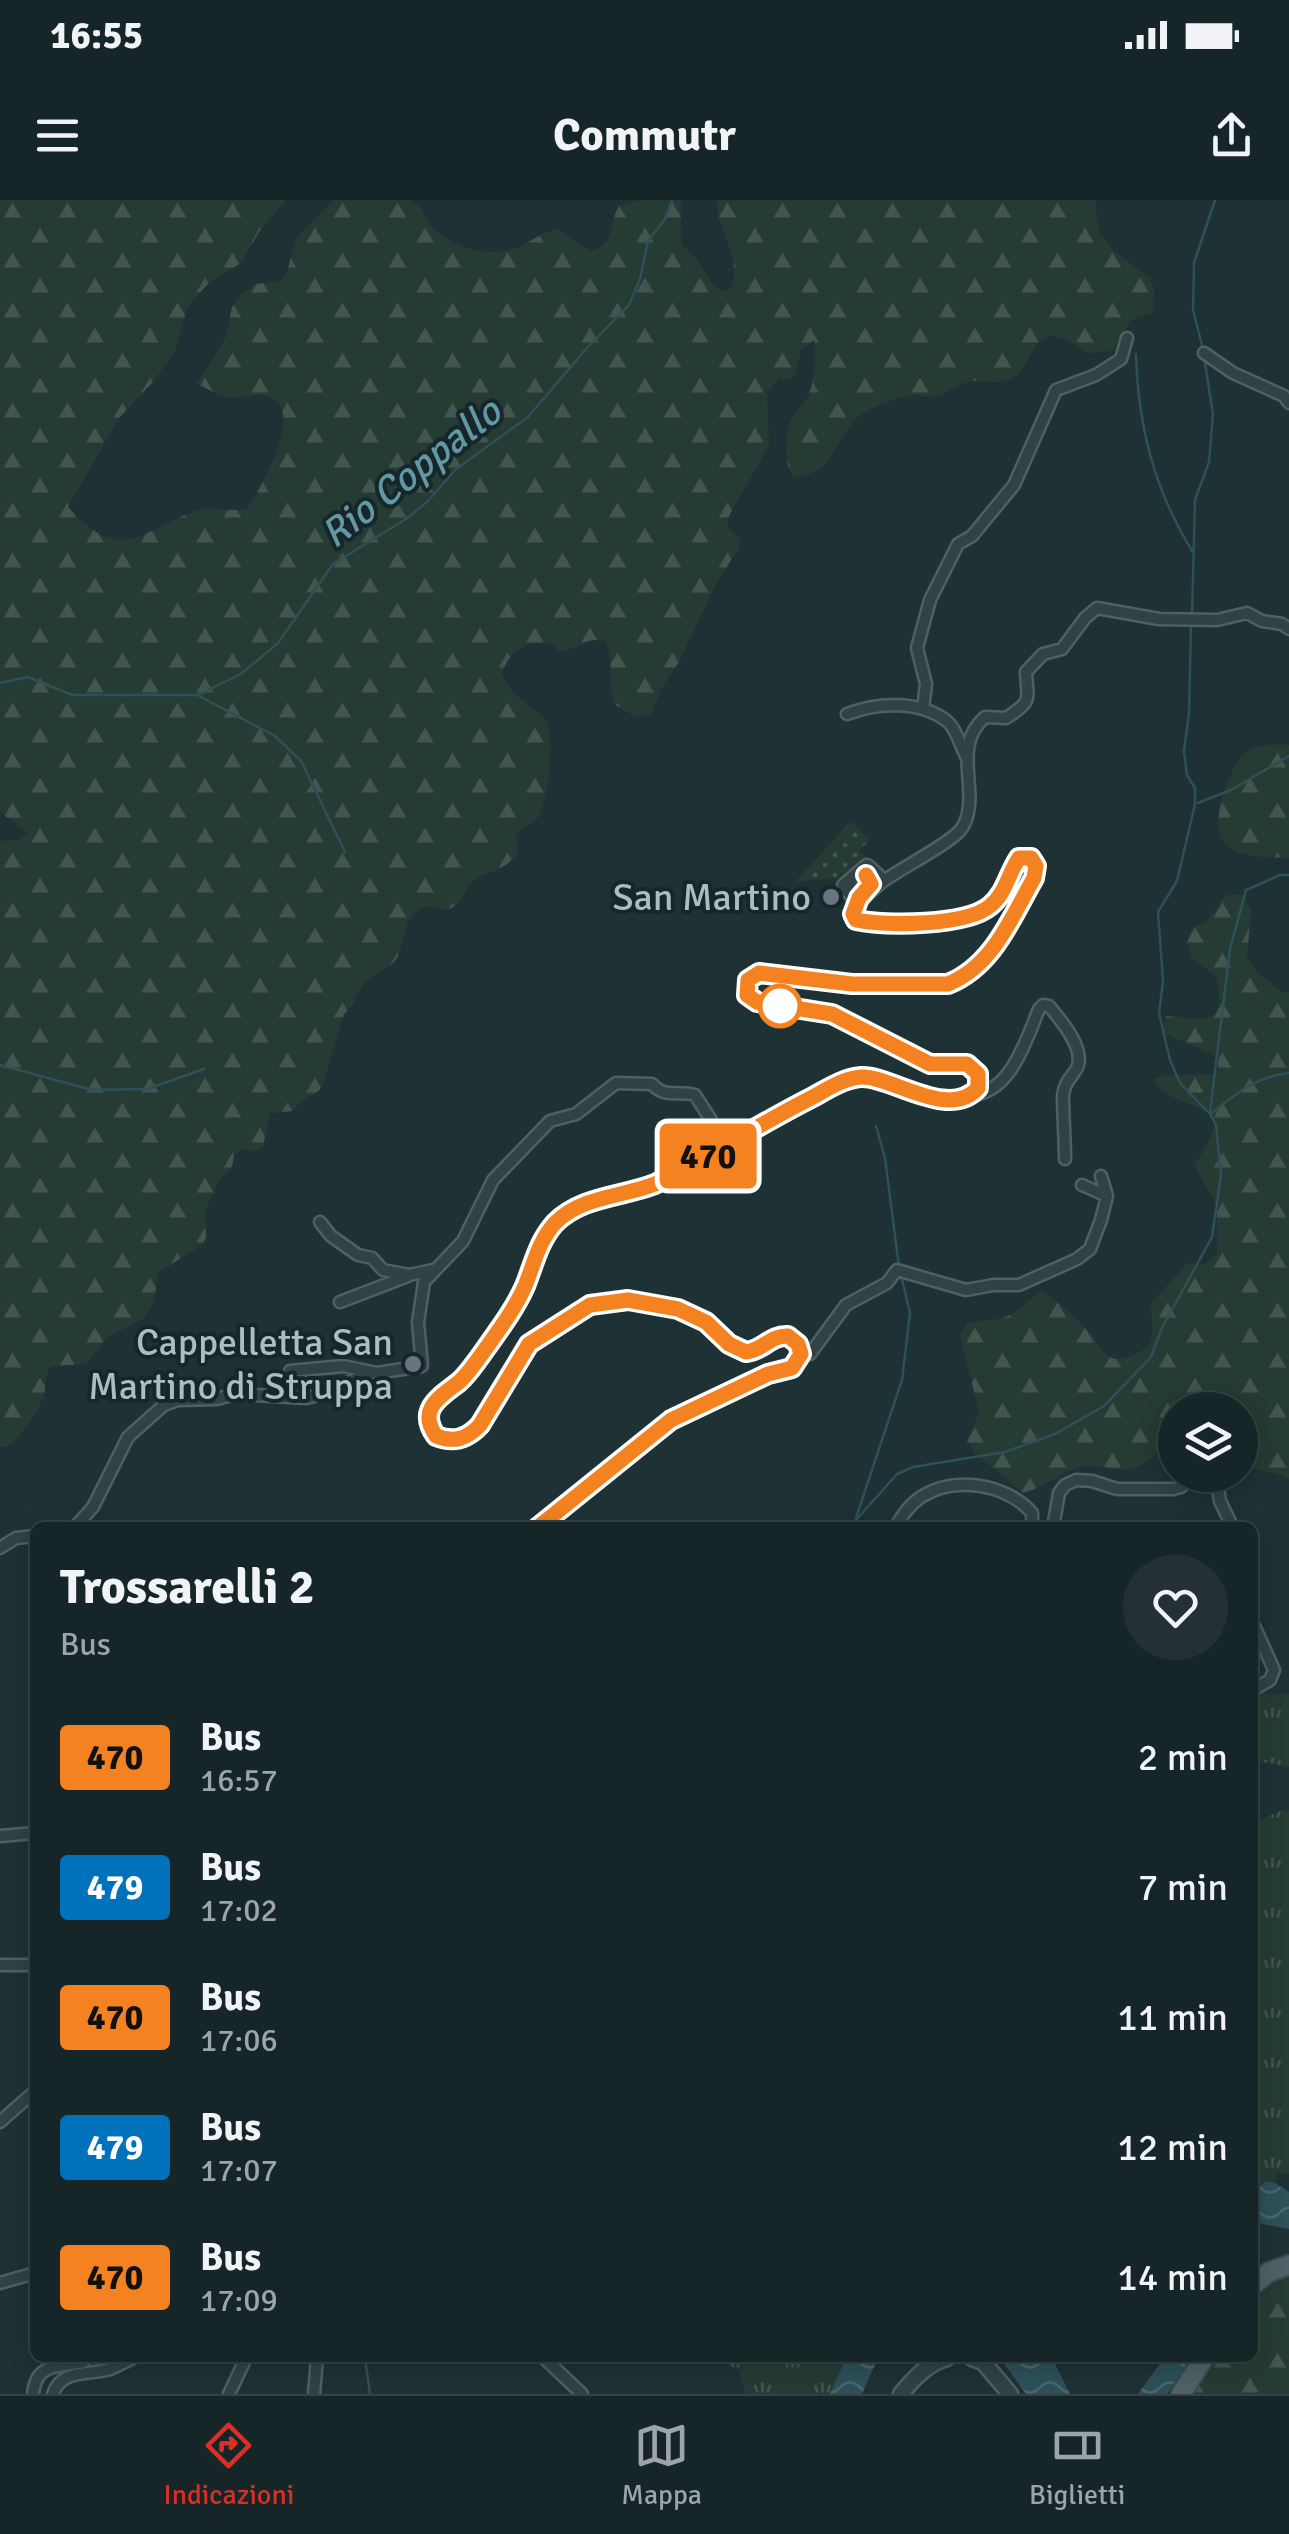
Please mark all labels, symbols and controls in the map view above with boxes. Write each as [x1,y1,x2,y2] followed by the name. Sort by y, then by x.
[50,12,143,59] text: 16:55
[30,108,85,163] icon: menu
[553,108,736,163] text: Commutr
[1204,108,1259,163] icon: share
[311,386,513,559] water label: Rio Coppallo
[612,874,811,921] place label: San Martino
[820,886,842,908] marker: San Martino
[759,985,801,1027] unlabelled marker
[650,1124,766,1188] line badge: 470
[680,1135,736,1178] text: 470
[88,1319,393,1410] place label: Cappelletta San Martino di Struppa
[402,1353,424,1375] marker: Cappelletta San Martino di Struppa
[1158,1392,1258,1492] map controls
[1158,1392,1258,1492] button: layers
[1123,1555,1228,1660] button: heart
[60,1558,315,1617] text: Trossarelli 2
[60,1625,111,1664] text: Bus
[200,1714,261,1761] text: Bus
[1138,1734,1228,1781] text: 2 min
[87,1736,143,1779] text: 470
[200,1761,278,1800] text: 16:57
[200,1844,261,1891] text: Bus
[1138,1864,1228,1911] text: 7 min
[87,1866,143,1909] text: 479
[200,1891,278,1930] text: 17:02
[200,1974,261,2021] text: Bus
[1117,1994,1228,2041] text: 11 min
[87,1996,143,2039] text: 470
[200,2021,278,2060] text: 17:06
[200,2104,261,2151] text: Bus
[1117,2124,1228,2171] text: 12 min
[87,2126,143,2169] text: 479
[200,2151,278,2190] text: 17:07
[200,2234,261,2281] text: Bus
[1117,2254,1228,2301] text: 14 min
[87,2256,143,2299] text: 470
[200,2281,278,2320] text: 17:09
[164,2418,294,2512] tab: Indicazioni
[621,2418,702,2512] tab: Mappa
[1029,2418,1125,2512] tab: Biglietti

